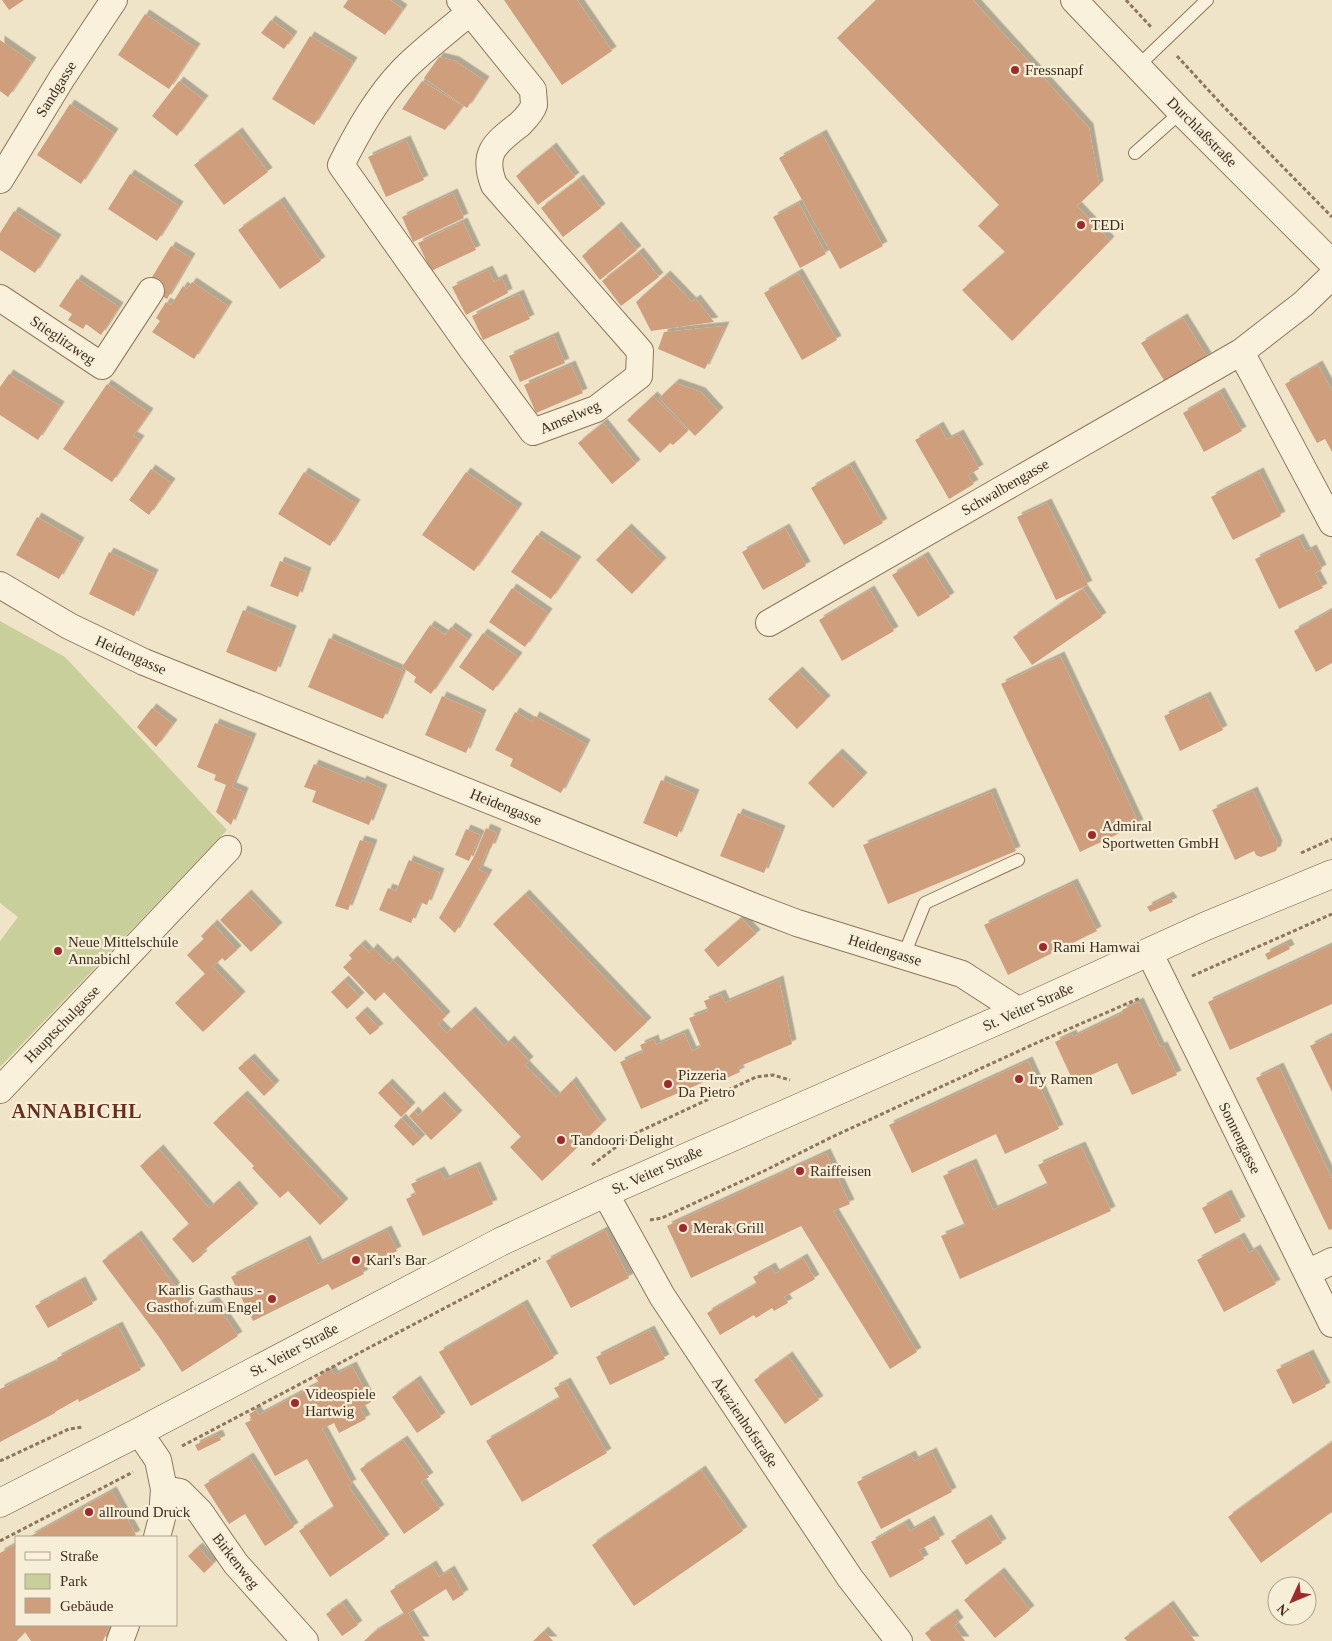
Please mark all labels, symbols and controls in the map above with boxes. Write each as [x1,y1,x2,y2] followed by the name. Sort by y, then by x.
[33,58,80,120] street label: Sandgasse
[1025,62,1083,78] place label: Fressnapf
[1009,64,1021,76] marker: Fressnapf
[1164,94,1240,170] street label: Durchlaßstraße
[1091,217,1124,233] place label: TEDi
[1075,219,1087,231] marker: TEDi
[27,312,99,368] street label: Stieglitzweg
[537,397,603,437] street label: Amselweg
[958,455,1052,519] street label: Schwalbengasse
[93,632,169,678] street label: Heidengasse
[468,785,544,829] street label: Heidengasse
[1102,818,1219,851] place label: Admiral Sportwetten GmbH
[1086,829,1098,841] marker: Admiral Sportwetten GmbH
[846,931,924,969] street label: Heidengasse
[68,934,179,967] place label: Neue Mittelschule Annabichl
[1053,939,1140,955] place label: Rami Hamwai
[1037,941,1049,953] marker: Rami Hamwai
[52,945,64,957] marker: Neue Mittelschule Annabichl
[980,980,1076,1034] street label: St. Veiter Straße
[21,982,103,1066] street label: Hauptschulgasse
[678,1067,735,1100] place label: Pizzeria Da Pietro
[1029,1071,1093,1087] place label: Iry Ramen
[1013,1073,1025,1085] marker: Iry Ramen
[662,1078,674,1090] marker: Pizzeria Da Pietro
[11,1100,143,1122] district label: ANNABICHL
[1216,1100,1264,1177] street label: Sonnengasse
[571,1132,675,1148] place label: Tandoori Delight
[555,1134,567,1146] marker: Tandoori Delight
[609,1143,705,1197] street label: St. Veiter Straße
[810,1163,872,1179] place label: Raiffeisen
[794,1165,806,1177] marker: Raiffeisen
[693,1220,764,1236] place label: Merak Grill
[677,1222,689,1234] marker: Merak Grill
[366,1252,427,1268] place label: Karl's Bar
[350,1254,362,1266] marker: Karl's Bar
[146,1282,262,1315] place label: Karlis Gasthaus - Gasthof zum Engel
[266,1293,278,1305] marker: Karlis Gasthaus - Gasthof zum Engel
[247,1320,341,1380] street label: St. Veiter Straße
[709,1374,781,1471] street label: Akazienhofstraße
[305,1386,376,1419] place label: Videospiele Hartwig
[289,1397,301,1409] marker: Videospiele Hartwig
[99,1504,191,1520] place label: allround Druck
[83,1506,95,1518] marker: allround Druck
[209,1530,263,1592] street label: Birkenweg
[15,1536,178,1626] legend
[60,1548,99,1564] text: Straße
[60,1573,88,1589] text: Park
[1267,1576,1317,1626] north arrow
[60,1598,114,1614] text: Gebäude
[1274,1601,1292,1619] text: N

